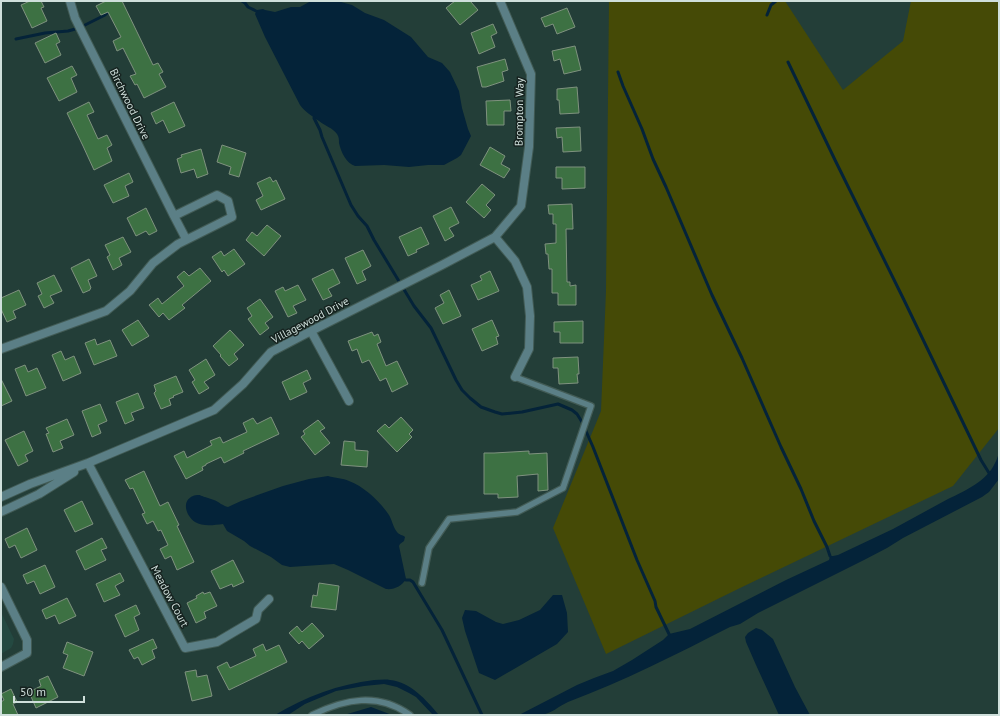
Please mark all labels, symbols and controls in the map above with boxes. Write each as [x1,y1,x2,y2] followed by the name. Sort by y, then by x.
[107,66,153,142] street label: Birchwood Drive
[511,77,527,146] street label: Brompton Way
[268,294,351,347] street label: Villagewood Drive
[148,563,192,629] street label: Meadow Court
[14,678,84,704] scale bar
[20,684,46,699] text: 50 m

